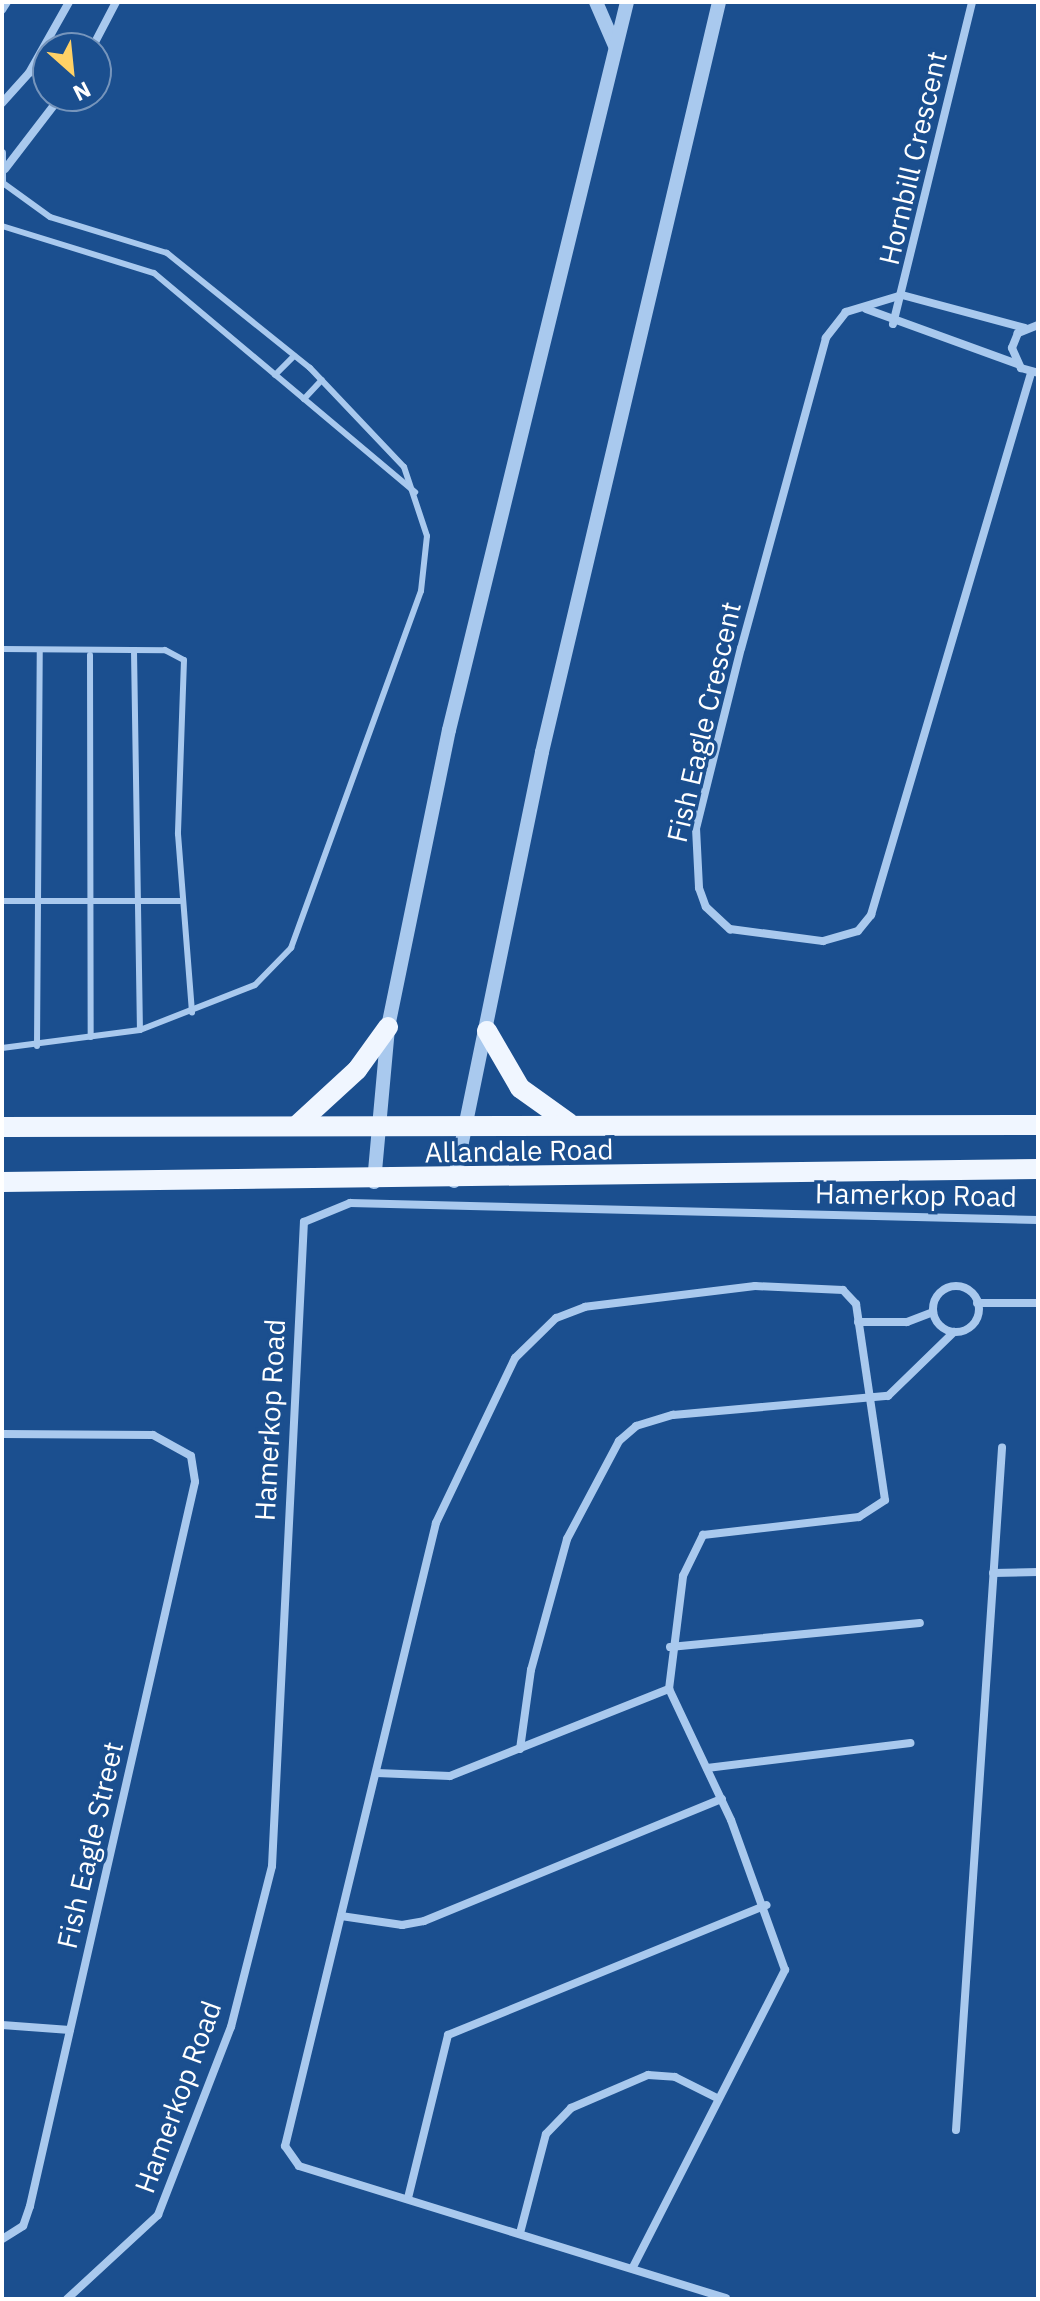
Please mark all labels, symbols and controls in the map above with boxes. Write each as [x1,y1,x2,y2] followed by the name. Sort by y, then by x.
[32,32,112,112] north arrow
[872,48,954,268] street label: Hornbill Crescent
[69,76,96,109] text: N
[660,598,748,846] street label: Fish Eagle Crescent
[424,1133,614,1169] street label: Allandale Road
[815,1176,1017,1214] street label: Hamerkop Road
[248,1318,292,1522] street label: Hamerkop Road
[50,1738,130,1952] street label: Fish Eagle Street
[128,1996,228,2198] street label: Hamerkop Road

